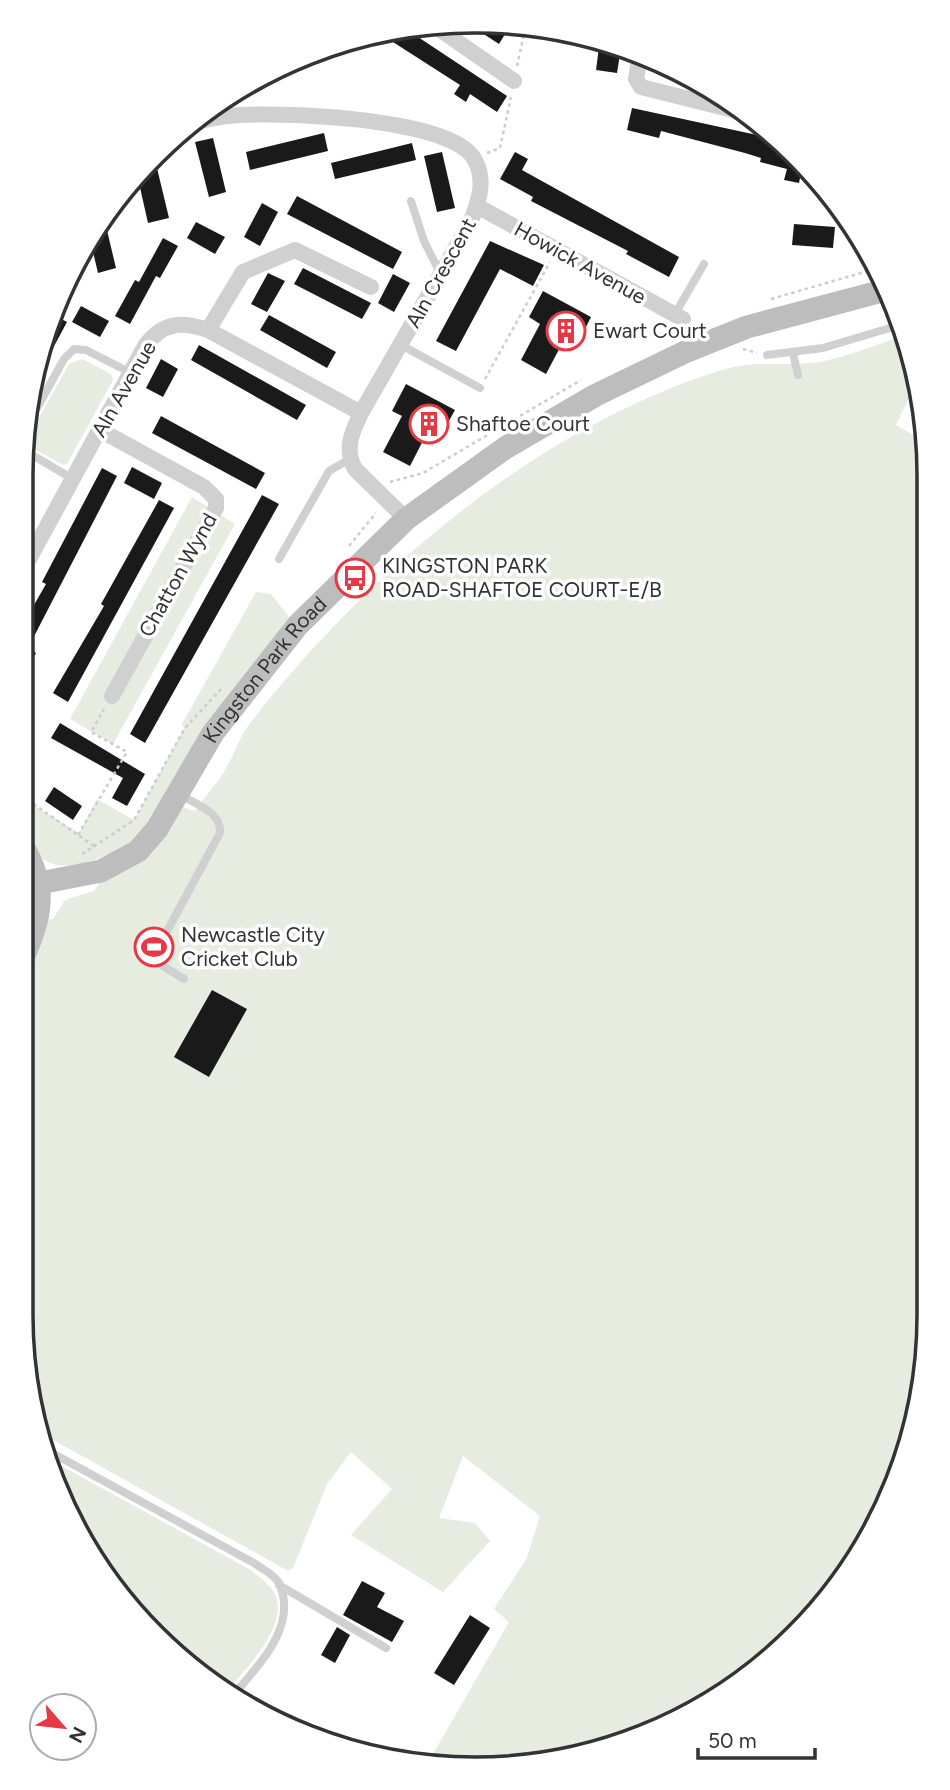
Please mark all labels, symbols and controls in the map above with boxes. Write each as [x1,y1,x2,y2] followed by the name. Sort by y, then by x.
[400,213,481,332] street label: Aln Crescent
[510,216,650,309] street label: Howick Avenue
[545,310,587,352] building icon: Ewart Court
[593,318,707,343] place label: Ewart Court
[86,336,161,441] street label: Aln Avenue
[408,403,450,445] building icon: Shaftoe Court
[456,411,590,436] place label: Shaftoe Court
[133,508,222,641] street label: Chatton Wynd
[382,553,662,602] place label: KINGSTON PARK ROAD-SHAFTOE COURT-E/B
[334,557,376,599] bus stop icon: KINGSTON PARK ROAD-SHAFTOE COURT-E/B
[197,591,331,747] street label: Kingston Park Road
[181,922,325,971] place label: Newcastle City Cricket Club
[133,926,175,968] sports icon: Newcastle City Cricket Club
[28,1692,98,1762] north arrow
[698,1716,815,1760] scale bar
[64,1723,91,1747] text: N
[708,1728,757,1753] text: 50 m

